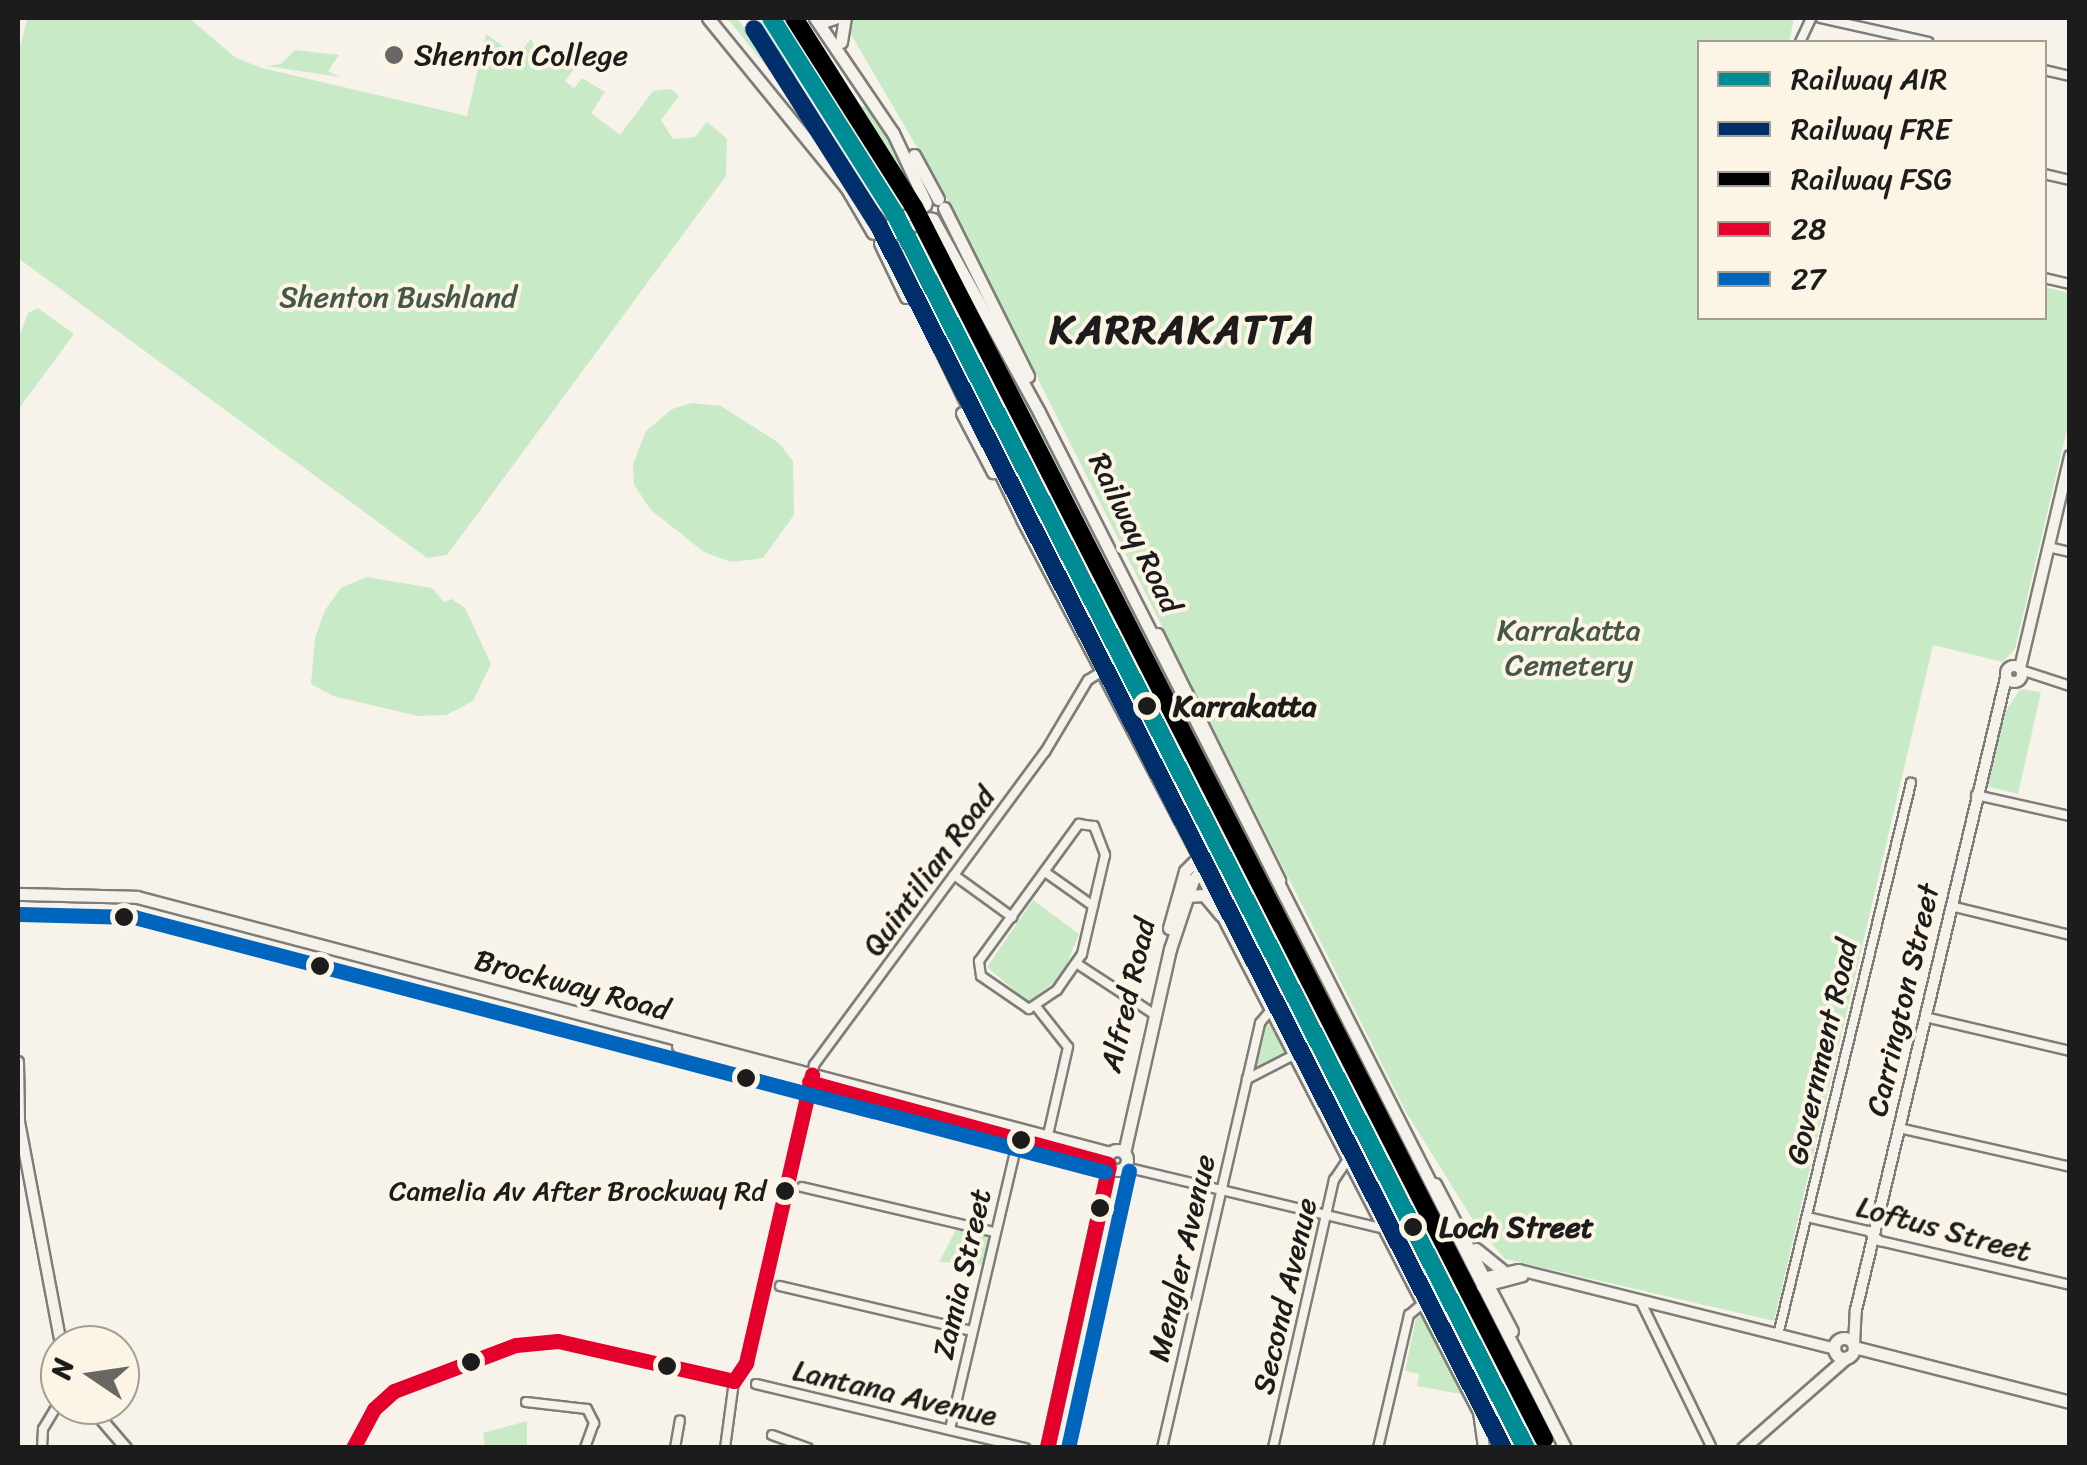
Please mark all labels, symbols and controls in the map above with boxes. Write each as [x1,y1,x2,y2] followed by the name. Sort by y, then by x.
[414,37,628,73] place label: Shenton College
[1697,40,2047,320] legend
[383,44,405,66] marker: Shenton College
[1791,52,1947,106] text: Railway AIR
[1791,102,1951,156] text: Railway FRE
[1791,152,1952,206] text: Railway FSG
[1791,202,1826,256] text: 28
[1791,252,1825,306] text: 27
[279,279,517,315] park label: Shenton Bushland
[1052,306,1314,354] district label: KARRAKATTA
[1081,447,1189,619] street label: Railway Road
[1497,612,1641,682] park label: Karrakatta Cemetery
[1173,688,1317,724] place label: Karrakatta
[1130,689,1164,723] marker: Karrakatta
[855,779,1003,963] street label: Quintilian Road
[1859,880,1947,1120] street label: Carrington Street
[114,907,134,927] unlabelled marker
[1093,915,1163,1075] street label: Alfred Road
[1779,936,1865,1168] street label: Government Road
[470,942,674,1028] street label: Brockway Road
[310,956,330,976] unlabelled marker
[736,1068,756,1088] unlabelled marker
[1011,1130,1031,1150] unlabelled marker
[1141,1151,1223,1365] street label: Mengler Avenue
[389,1174,766,1208] place label: Camelia Av After Brockway Rd
[775,1181,795,1201] marker: Camelia Av After Brockway Rd
[925,1186,999,1362] street label: Zamia Street
[1853,1188,2035,1270] street label: Loftus Street
[1245,1195,1325,1397] street label: Second Avenue
[1090,1198,1110,1218] unlabelled marker
[1439,1209,1594,1245] place label: Loch Street
[1396,1210,1430,1244] marker: Loch Street
[40,1325,140,1425] north arrow
[461,1352,481,1372] unlabelled marker
[790,1352,1000,1434] street label: Lantana Avenue
[36,1354,88,1384] text: N
[657,1356,677,1376] unlabelled marker

